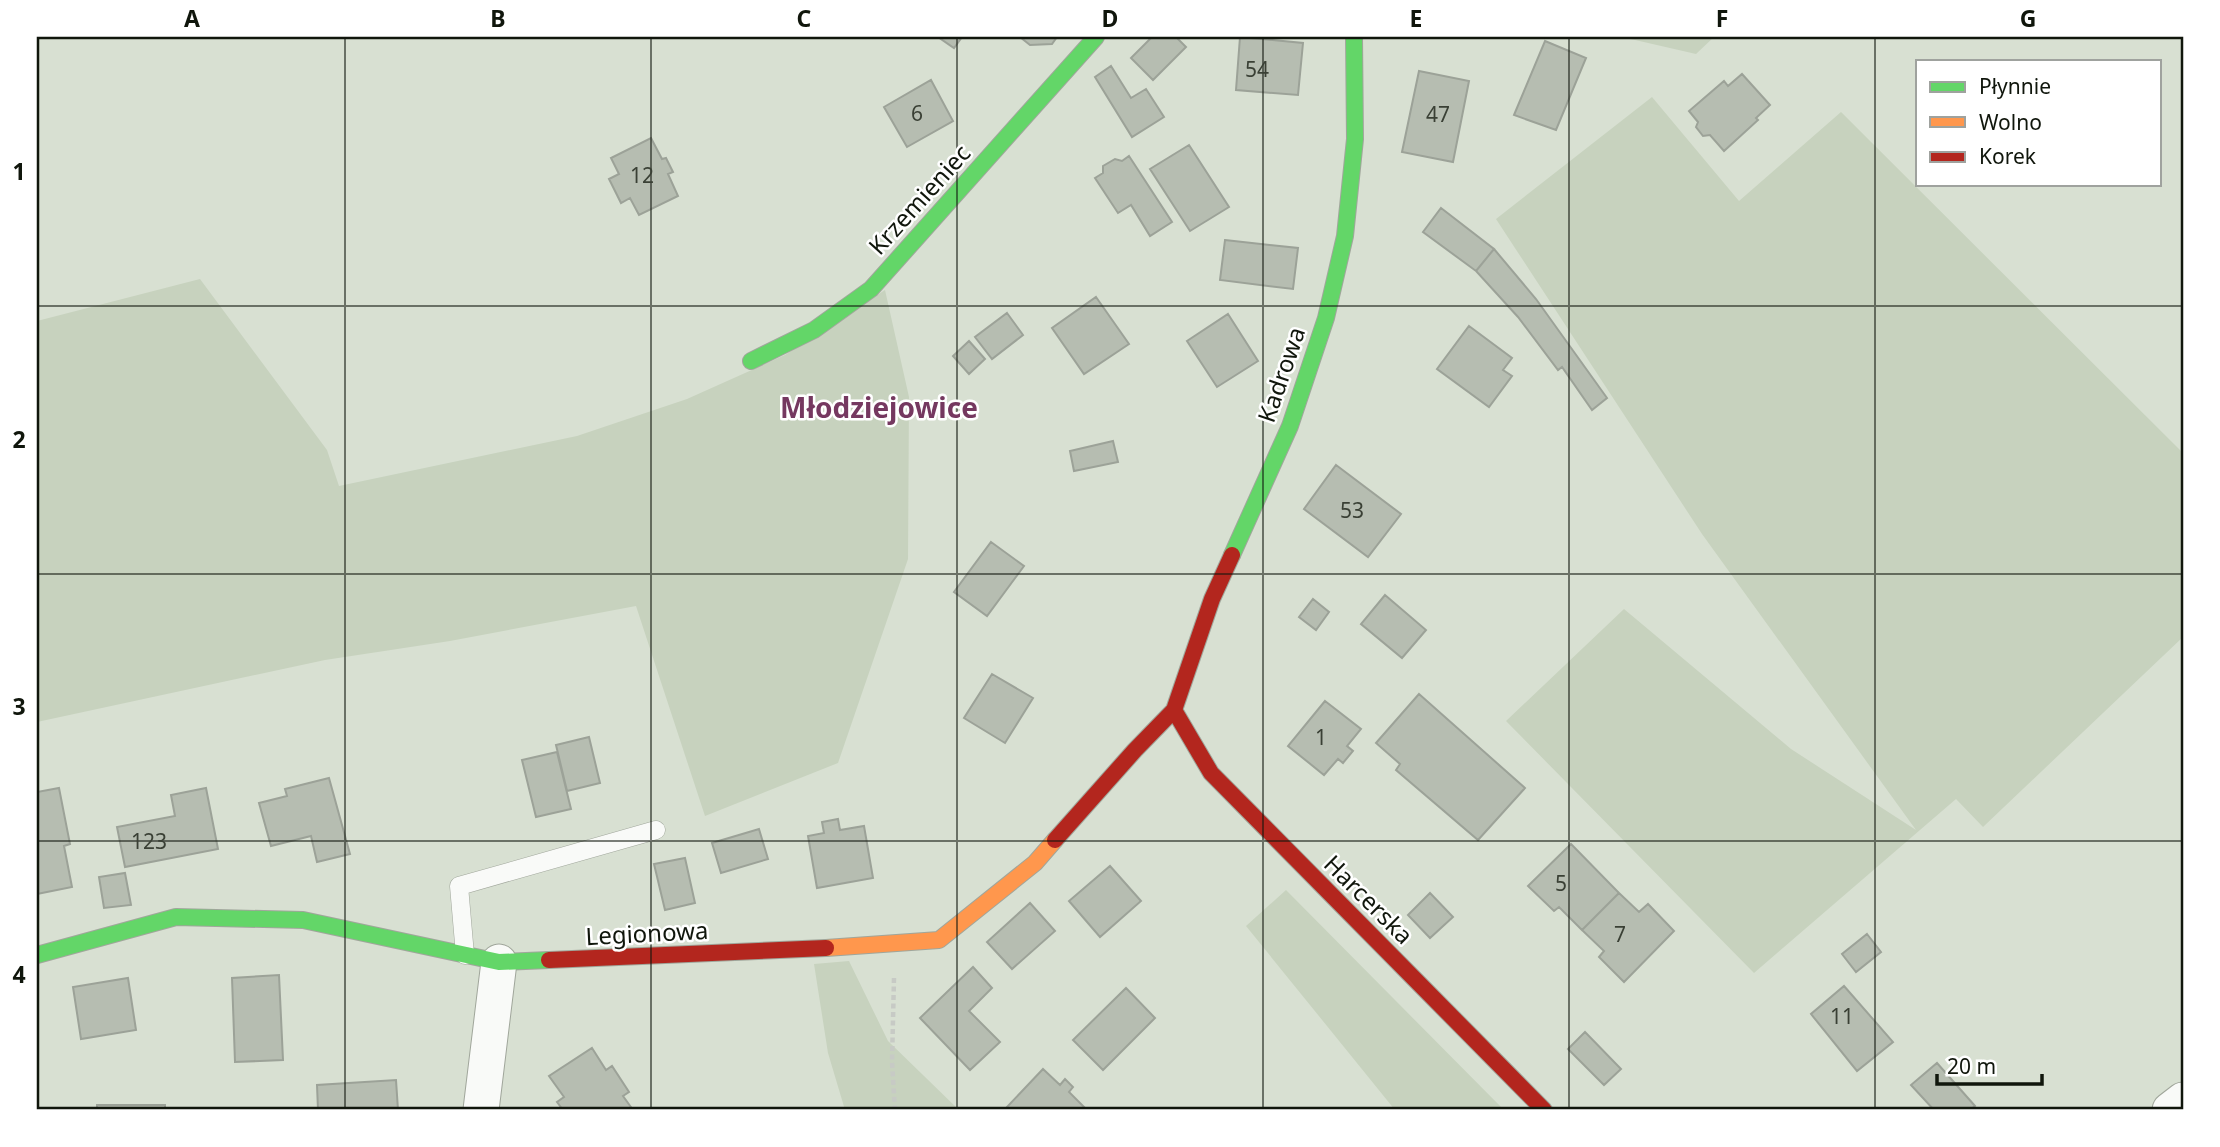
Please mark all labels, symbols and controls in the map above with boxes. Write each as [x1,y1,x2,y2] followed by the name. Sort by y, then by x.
[184,2,200,34] text: A
[490,2,506,34] text: B
[797,2,812,34] text: C
[1102,2,1118,34] text: D
[1410,2,1422,34] text: E
[1716,2,1728,34] text: F
[2020,2,2036,34] text: G
[1245,55,1269,83] house number: 54
[1916,60,2160,186] legend
[1979,72,2051,100] text: Płynnie
[911,99,923,127] house number: 6
[1426,100,1450,128] house number: 47
[1979,108,2042,136] text: Wolno
[861,137,977,261] street label: Krzemieniec
[1979,142,2037,170] text: Korek
[12,155,26,187] text: 1
[630,161,654,189] house number: 12
[1249,322,1312,427] street label: Kadrowa
[780,388,978,426] district label: Młodziejowice
[12,423,26,455] text: 2
[1340,496,1364,524] house number: 53
[12,690,26,722] text: 3
[1315,723,1327,751] house number: 1
[131,827,167,855] house number: 123
[1317,847,1421,951] street label: Harcerska
[1555,869,1567,897] house number: 5
[585,913,709,952] street label: Legionowa
[1614,920,1626,948] house number: 7
[12,958,26,990] text: 4
[1830,1002,1854,1030] house number: 11
[1937,1042,2042,1086] scale bar
[1947,1052,1996,1080] text: 20 m

